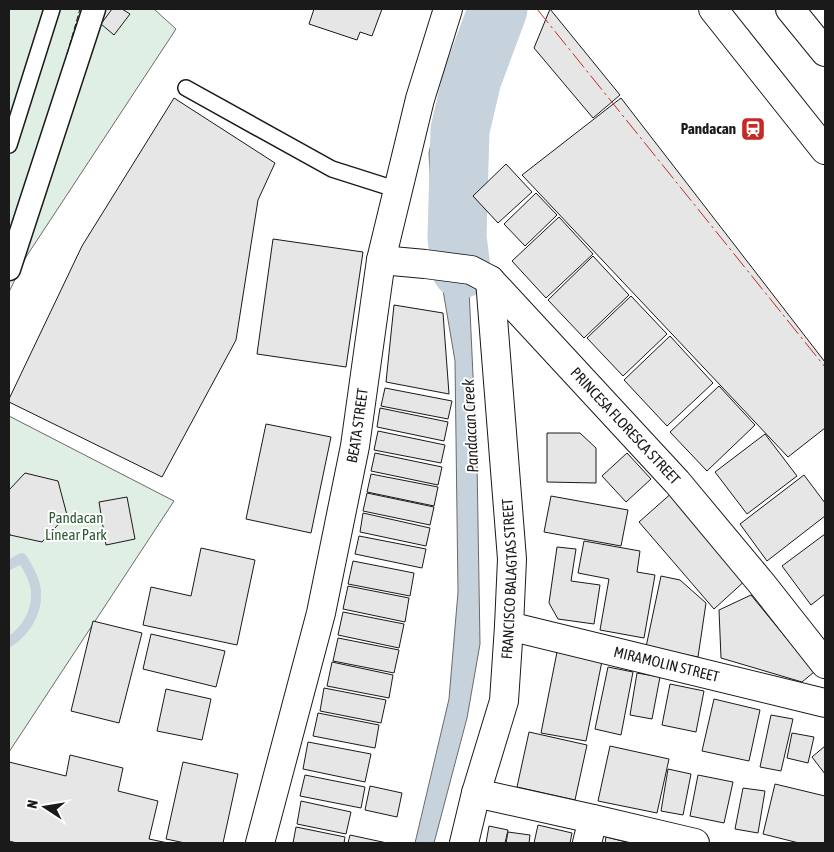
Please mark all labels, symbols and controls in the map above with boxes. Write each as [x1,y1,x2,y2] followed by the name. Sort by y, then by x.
[740,116,766,142] station icon: Pandacan
[681,120,736,137] place label: Pandacan
[567,364,684,488] street label: PRINCESA FLORESCA STREET
[459,378,481,473] water label: Pandacan Creek
[343,387,371,464] street label: BEATA STREET
[498,497,520,660] street label: FRANCISCO BALAGTAS STREET
[45,509,107,543] park label: Pandacan Linear Park
[612,643,721,685] street label: MIRAMOLIN STREET
[20,782,70,832] north arrow
[24,799,41,810] text: N

